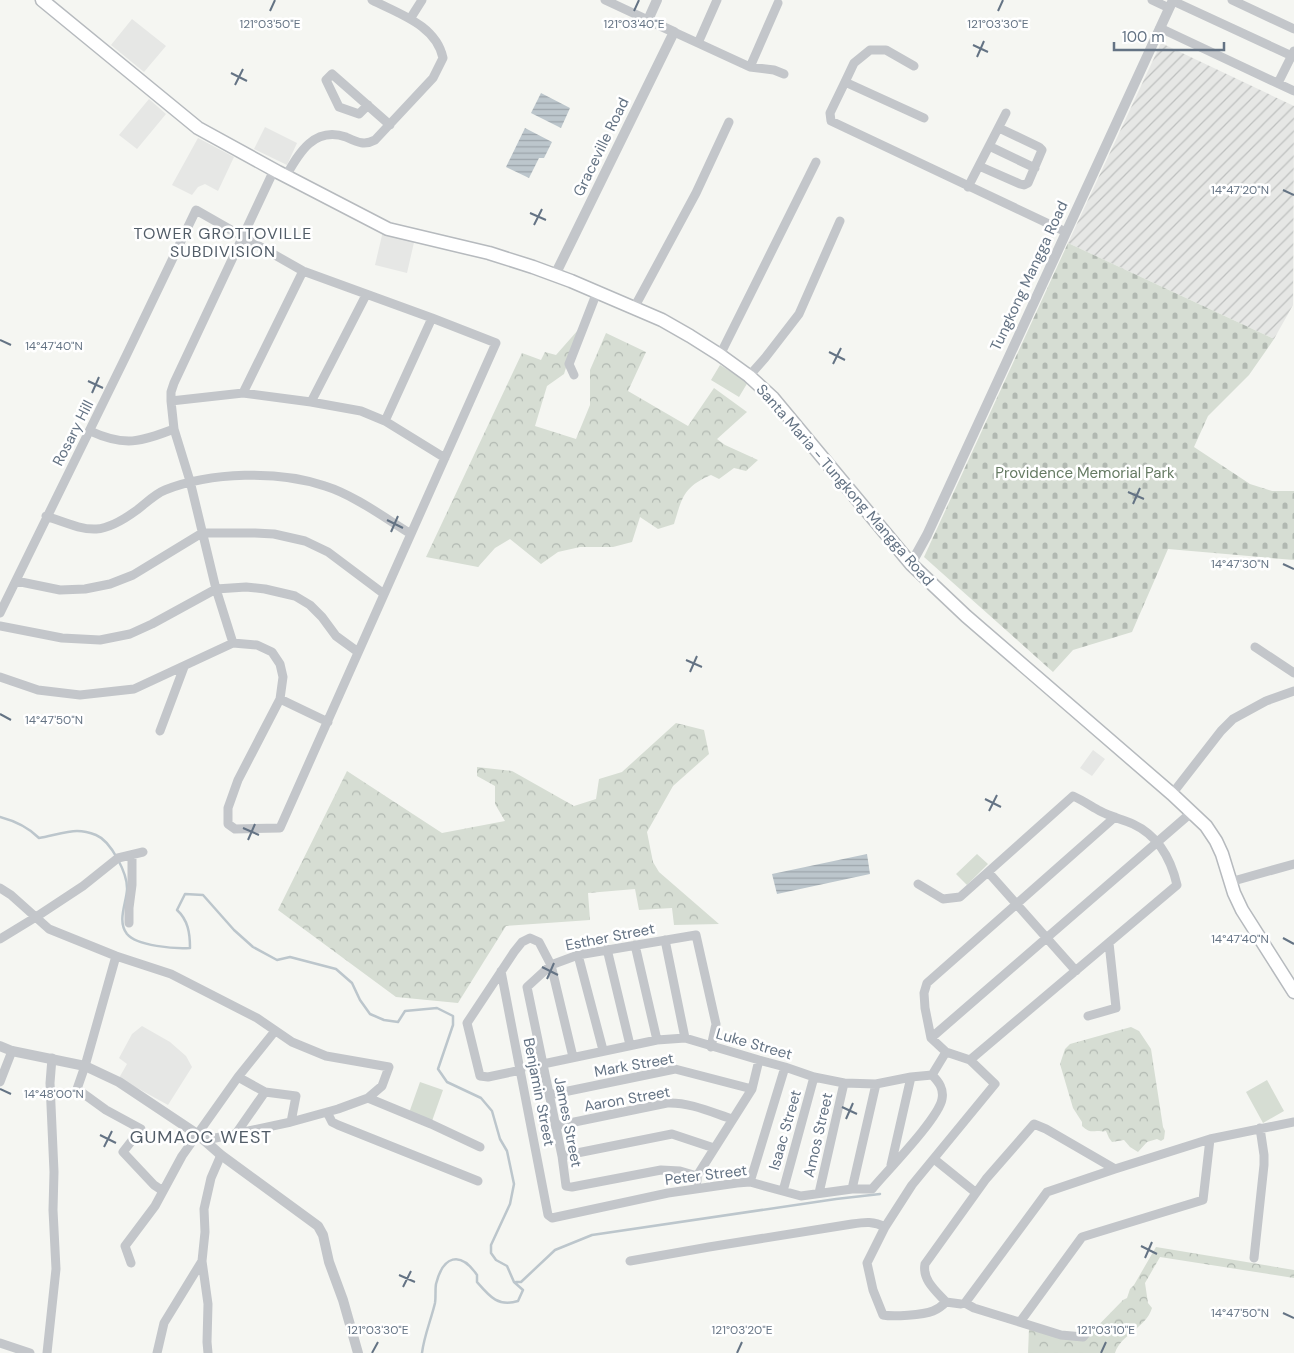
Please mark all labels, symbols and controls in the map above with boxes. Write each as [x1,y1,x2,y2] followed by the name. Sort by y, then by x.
[239,16,301,32] text: 121°03'50"E
[604,16,665,32] text: 121°03'40"E
[967,16,1029,32] text: 121°03'30"E
[1114,20,1224,52] scale bar
[1122,27,1165,47] text: 100 m
[568,94,634,200] street label: Graceville Road
[1211,182,1269,198] text: 14°47'20"N
[985,198,1073,354] street label: Tungkong Mangga Road
[134,223,312,262] district label: TOWER GROTTOVILLE SUBDIVISION
[25,338,83,354] text: 14°47'40"N
[752,380,938,590] street label: Santa Maria - Tungkong Mangga Road
[48,397,98,469] street label: Rosary Hill
[995,463,1175,483] park label: Providence Memorial Park
[1211,556,1269,572] text: 14°47'30"N
[25,712,83,728] text: 14°47'50"N
[564,919,657,955] street label: Esther Street
[1211,931,1269,947] text: 14°47'40"N
[713,1024,795,1064] street label: Luke Street
[519,1036,559,1148] street label: Benjamin Street
[593,1048,675,1082] street label: Mark Street
[549,1075,587,1169] street label: James Street
[582,1082,672,1116] street label: Aaron Street
[24,1086,84,1102] text: 14°48'00"N
[764,1088,806,1172] street label: Isaac Street
[799,1091,837,1179] street label: Amos Street
[130,1125,272,1149] district label: GUMAOC WEST
[664,1160,748,1190] street label: Peter Street
[1211,1305,1269,1321] text: 14°47'50"N
[347,1322,409,1338] text: 121°03'30"E
[712,1322,773,1338] text: 121°03'20"E
[1077,1322,1135,1338] text: 121°03'10"E

